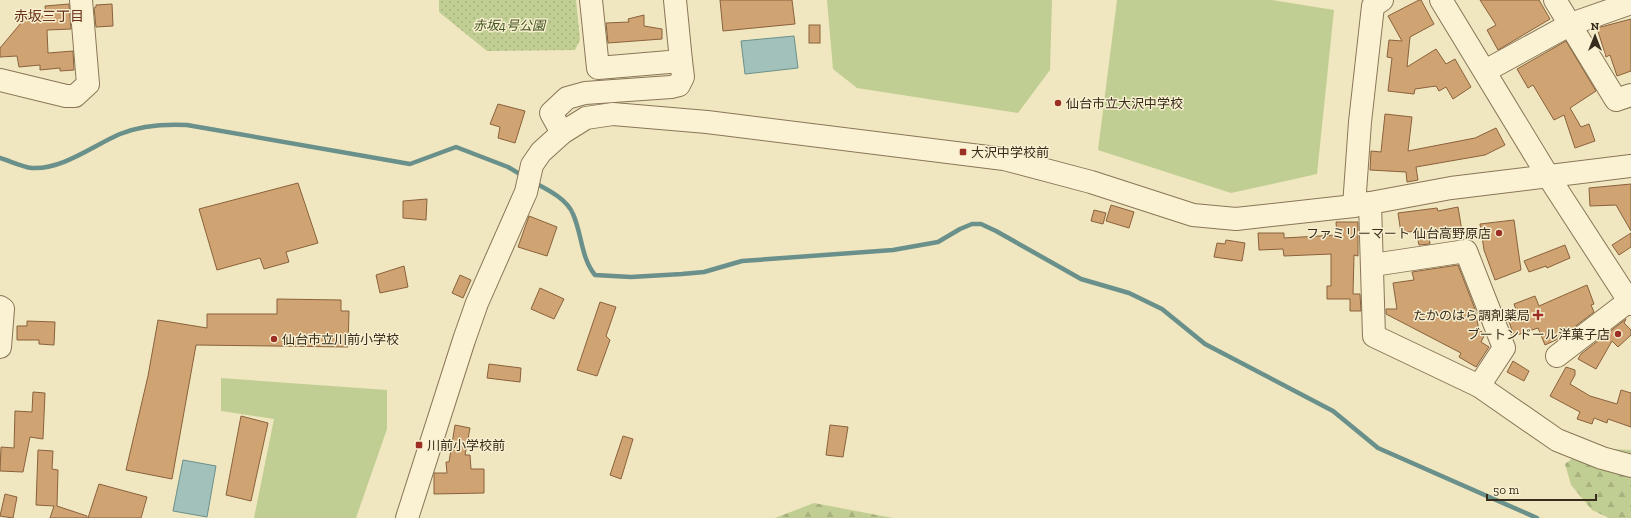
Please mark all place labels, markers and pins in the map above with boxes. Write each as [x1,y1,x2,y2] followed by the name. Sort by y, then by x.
[1066,96,1183,111] place label: 仙台市立大沢中学校
[1053,98,1063,108] marker: 仙台市立大沢中学校
[971,145,1049,160] place label: 大沢中学校前
[958,147,968,157] marker: 大沢中学校前
[1306,226,1491,241] place label: ファミリーマート 仙台高野原店
[1494,228,1504,238] marker: ファミリーマート 仙台高野原店
[1413,308,1530,323] place label: たかのはら調剤薬局
[1533,310,1543,320] marker: たかのはら調剤薬局
[1467,327,1610,342] place label: ブートンドール洋菓子店
[1613,329,1623,339] marker: ブートンドール洋菓子店
[282,332,399,347] place label: 仙台市立川前小学校
[269,334,279,344] marker: 仙台市立川前小学校
[427,438,505,453] place label: 川前小学校前
[414,440,424,450] marker: 川前小学校前

